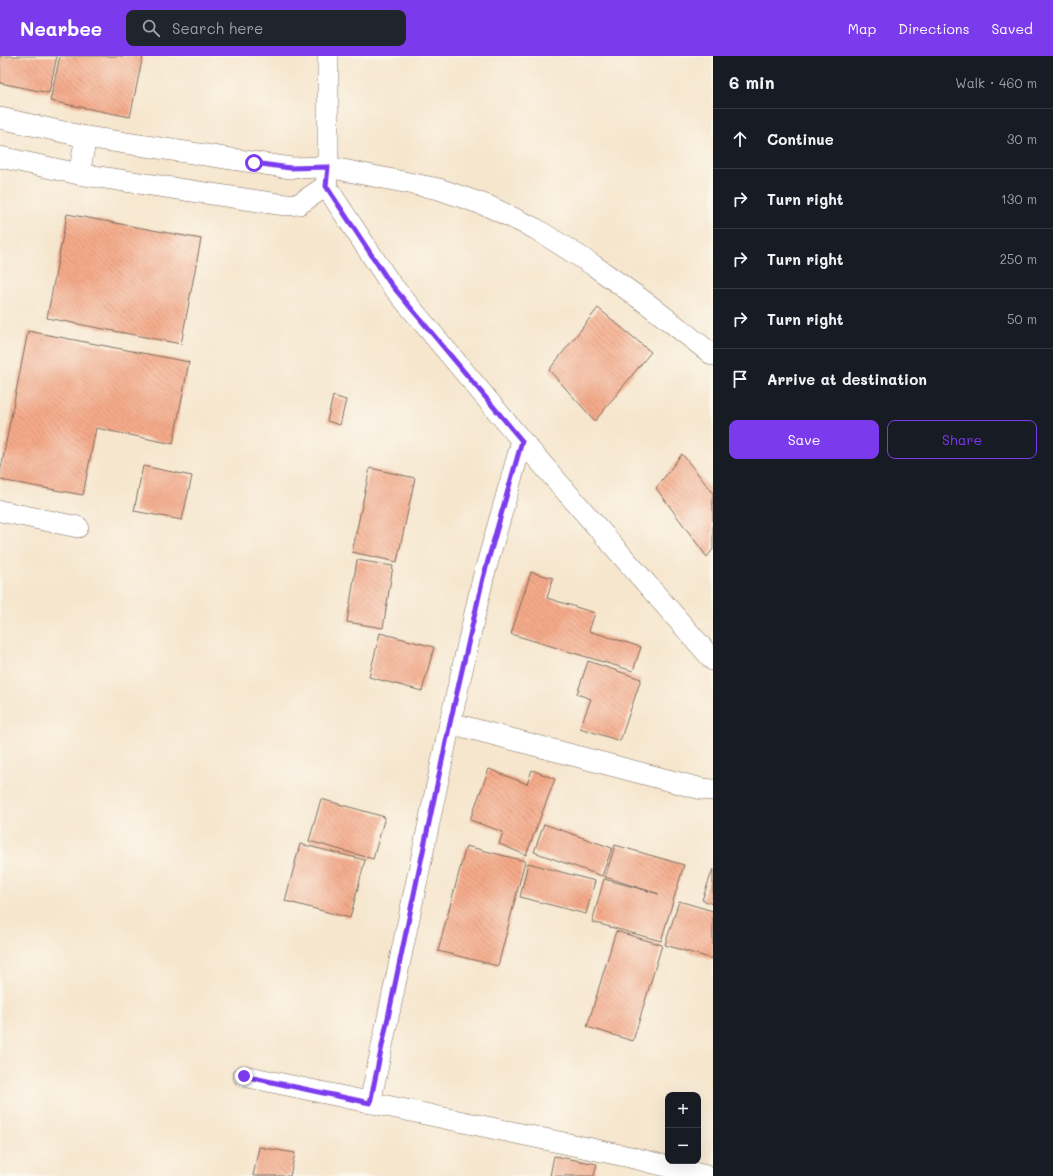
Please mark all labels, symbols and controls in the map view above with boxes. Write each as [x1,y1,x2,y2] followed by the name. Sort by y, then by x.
[126,10,406,46] search box
[20,16,102,41] text: Nearbee
[140,17,162,39] icon: search
[172,18,263,38] text: Search here
[848,19,876,38] text: Map
[898,19,969,38] text: Directions
[991,19,1033,38] text: Saved
[729,71,774,93] text: 6 min
[955,74,1037,91] text: Walk · 460 m
[729,128,751,150] icon: ahead
[767,129,834,149] text: Continue
[1007,130,1037,147] text: 30 m
[245,154,263,172] route start
[729,188,751,210] icon: right
[767,189,844,209] text: Turn right
[1001,190,1037,207] text: 130 m
[729,248,751,270] icon: right
[767,249,844,269] text: Turn right
[1000,250,1037,267] text: 250 m
[729,308,751,330] icon: right
[767,309,844,329] text: Turn right
[1007,310,1037,327] text: 50 m
[729,368,751,390] icon: arrive
[767,369,927,389] text: Arrive at destination
[729,420,879,459] button: Save
[887,420,1037,459] button: Share
[235,1067,253,1085] route end
[665,1092,701,1164] map controls
[665,1092,701,1128] button: +
[665,1128,701,1164] button: −

